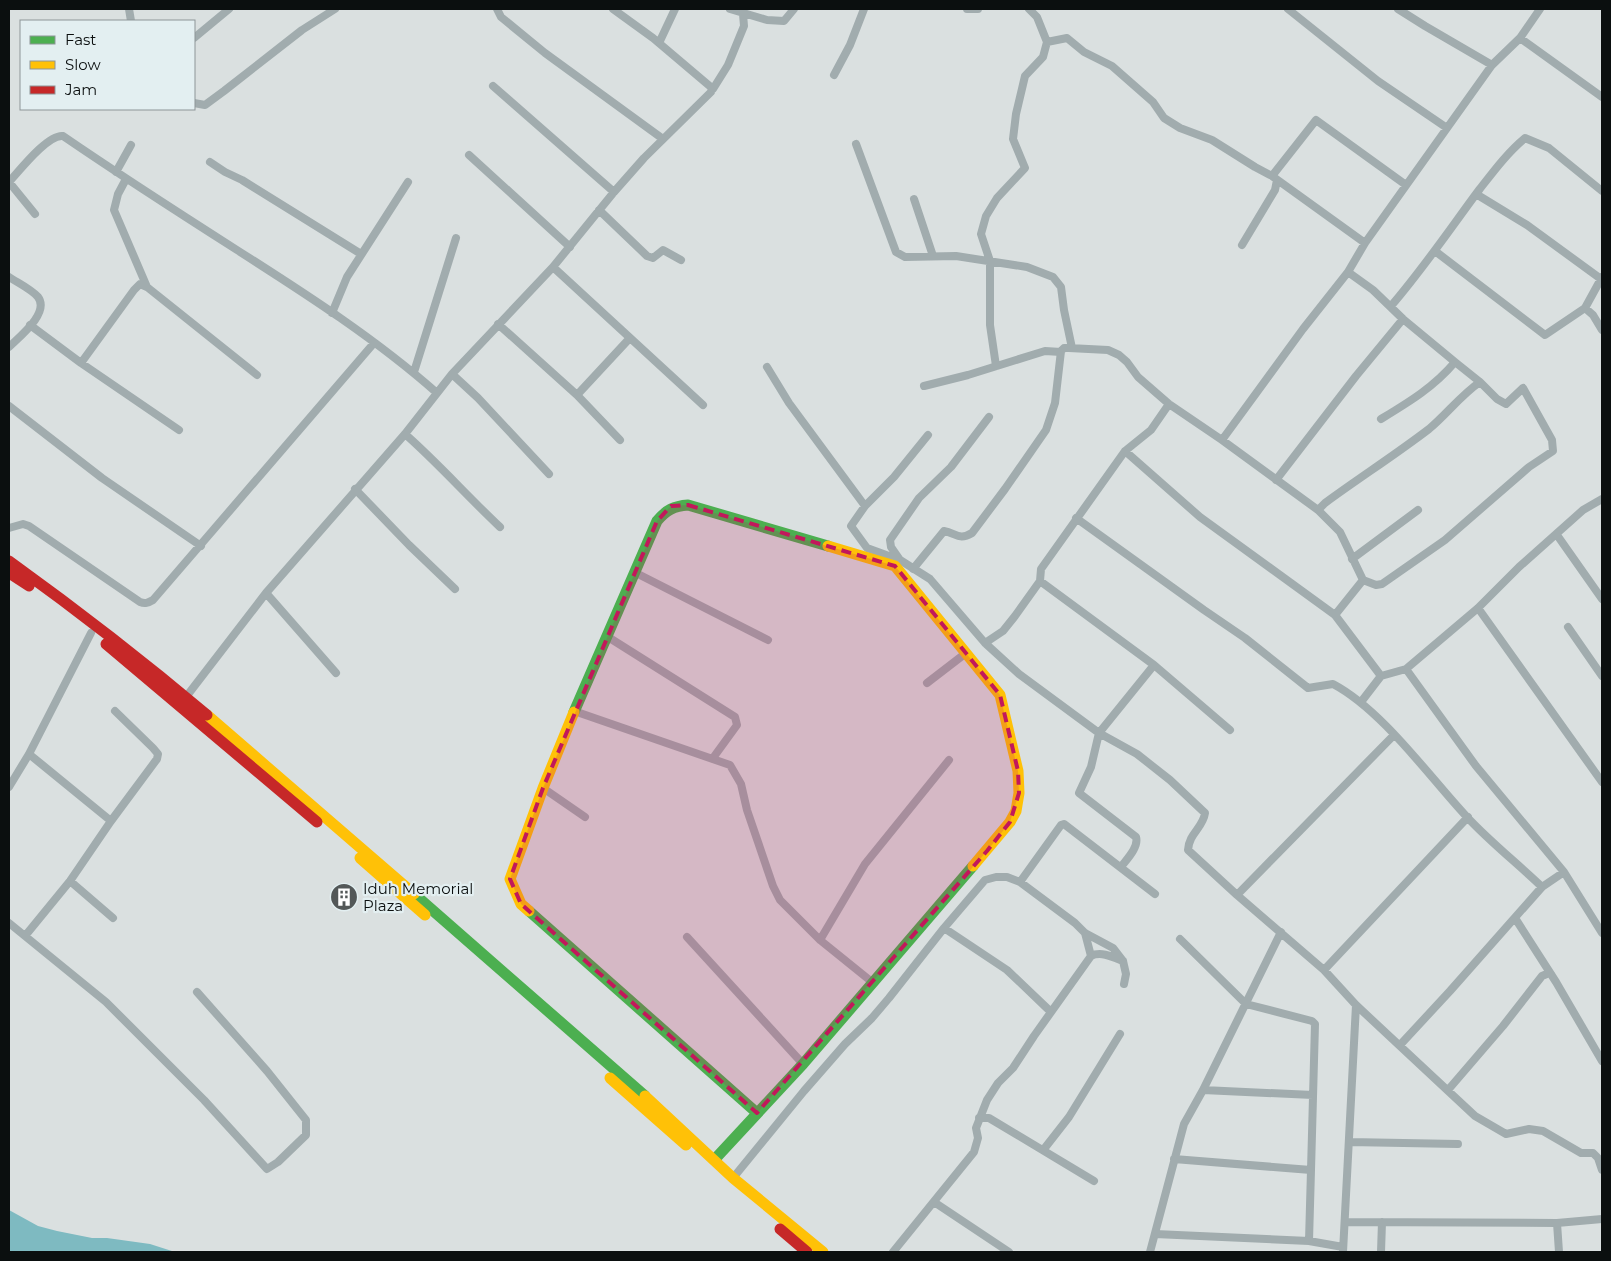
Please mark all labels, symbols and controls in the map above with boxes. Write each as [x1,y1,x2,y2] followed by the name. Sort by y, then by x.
[20,20,195,110] legend
[65,30,96,49] text: Fast
[65,55,101,74] text: Slow
[64,80,97,99] text: Jam
[363,879,473,915] place label: Iduh Memorial Plaza
[329,882,359,912] building icon: Iduh Memorial Plaza

